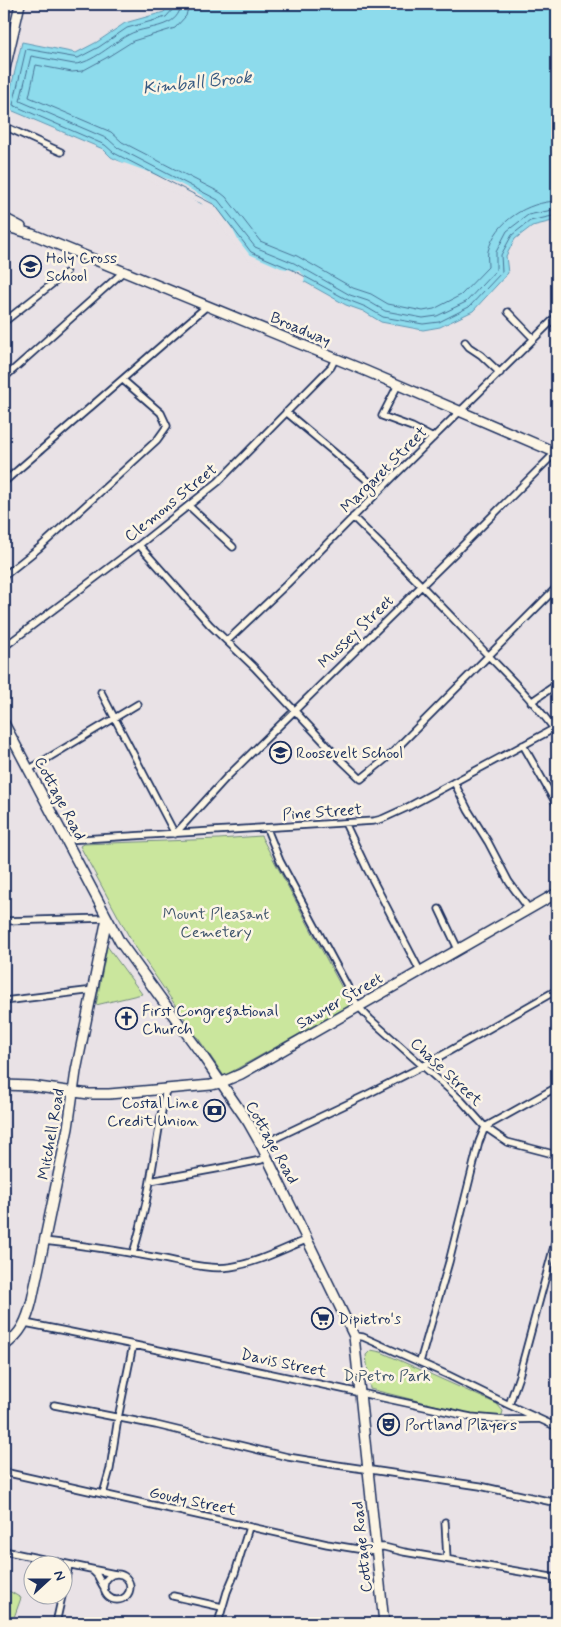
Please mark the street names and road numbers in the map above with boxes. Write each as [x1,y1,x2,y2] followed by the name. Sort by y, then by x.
[267,307,334,352] street label: Broadway
[336,422,433,519] street label: Margaret Street
[120,459,222,547] street label: Clemons Street
[314,591,398,673] street label: Mussey Street
[29,753,90,844] street label: Cottage Road
[282,799,363,826] street label: Pine Street
[293,968,387,1034] street label: Sawyer Street
[405,1033,487,1111] street label: Chase Street
[33,1087,70,1182] street label: Mitchell Road
[240,1098,303,1188] street label: Cottage Road
[239,1344,329,1383] street label: Davis Street
[147,1482,239,1521] street label: Goudy Street
[347,1500,378,1594] street label: Cottage Road

